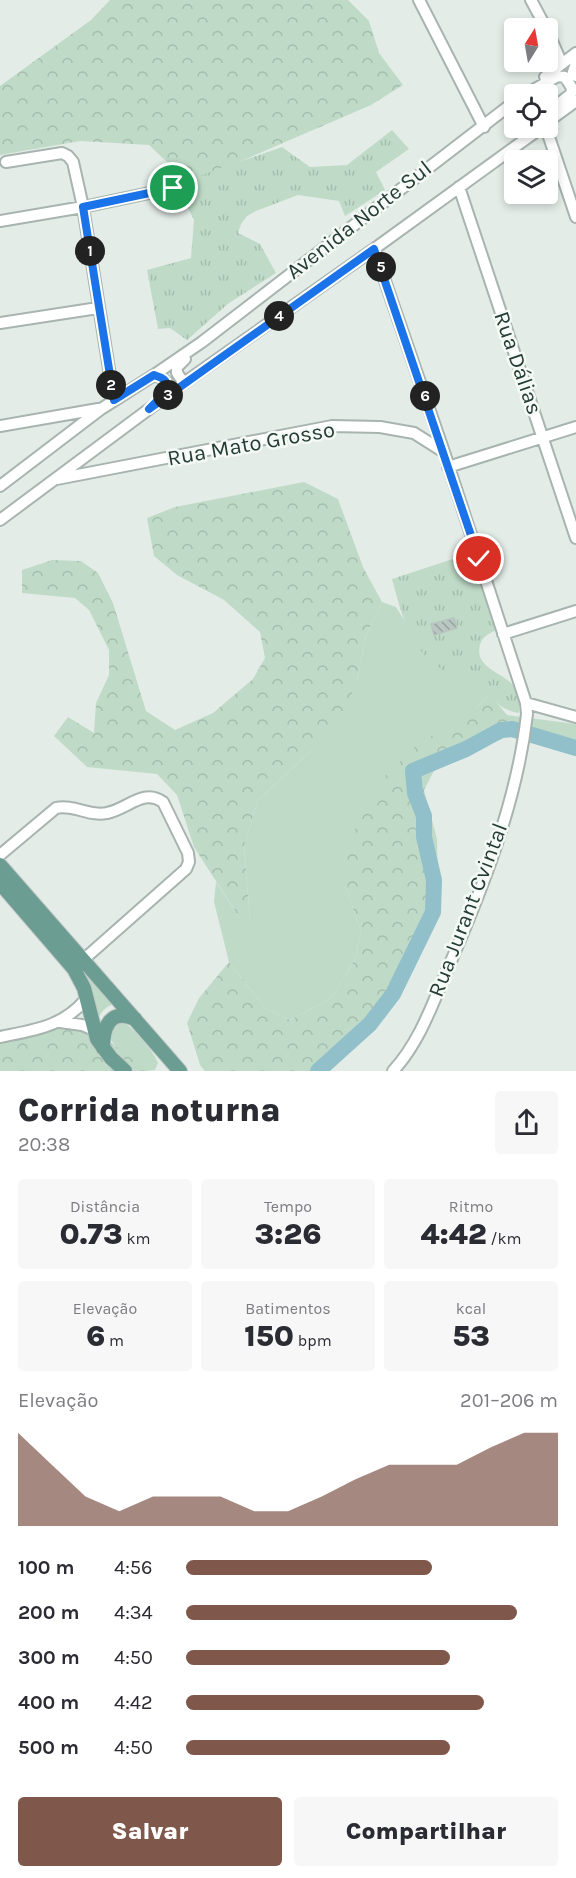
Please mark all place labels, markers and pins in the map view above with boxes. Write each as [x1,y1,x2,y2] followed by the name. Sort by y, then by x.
[147,162,198,213] pin
[75,236,105,266] pin: 1
[366,252,396,282] pin: 5
[264,301,294,331] pin: 4
[96,370,126,400] pin: 2
[153,380,183,410] pin: 3
[410,381,440,411] pin: 6
[453,533,504,584] pin

